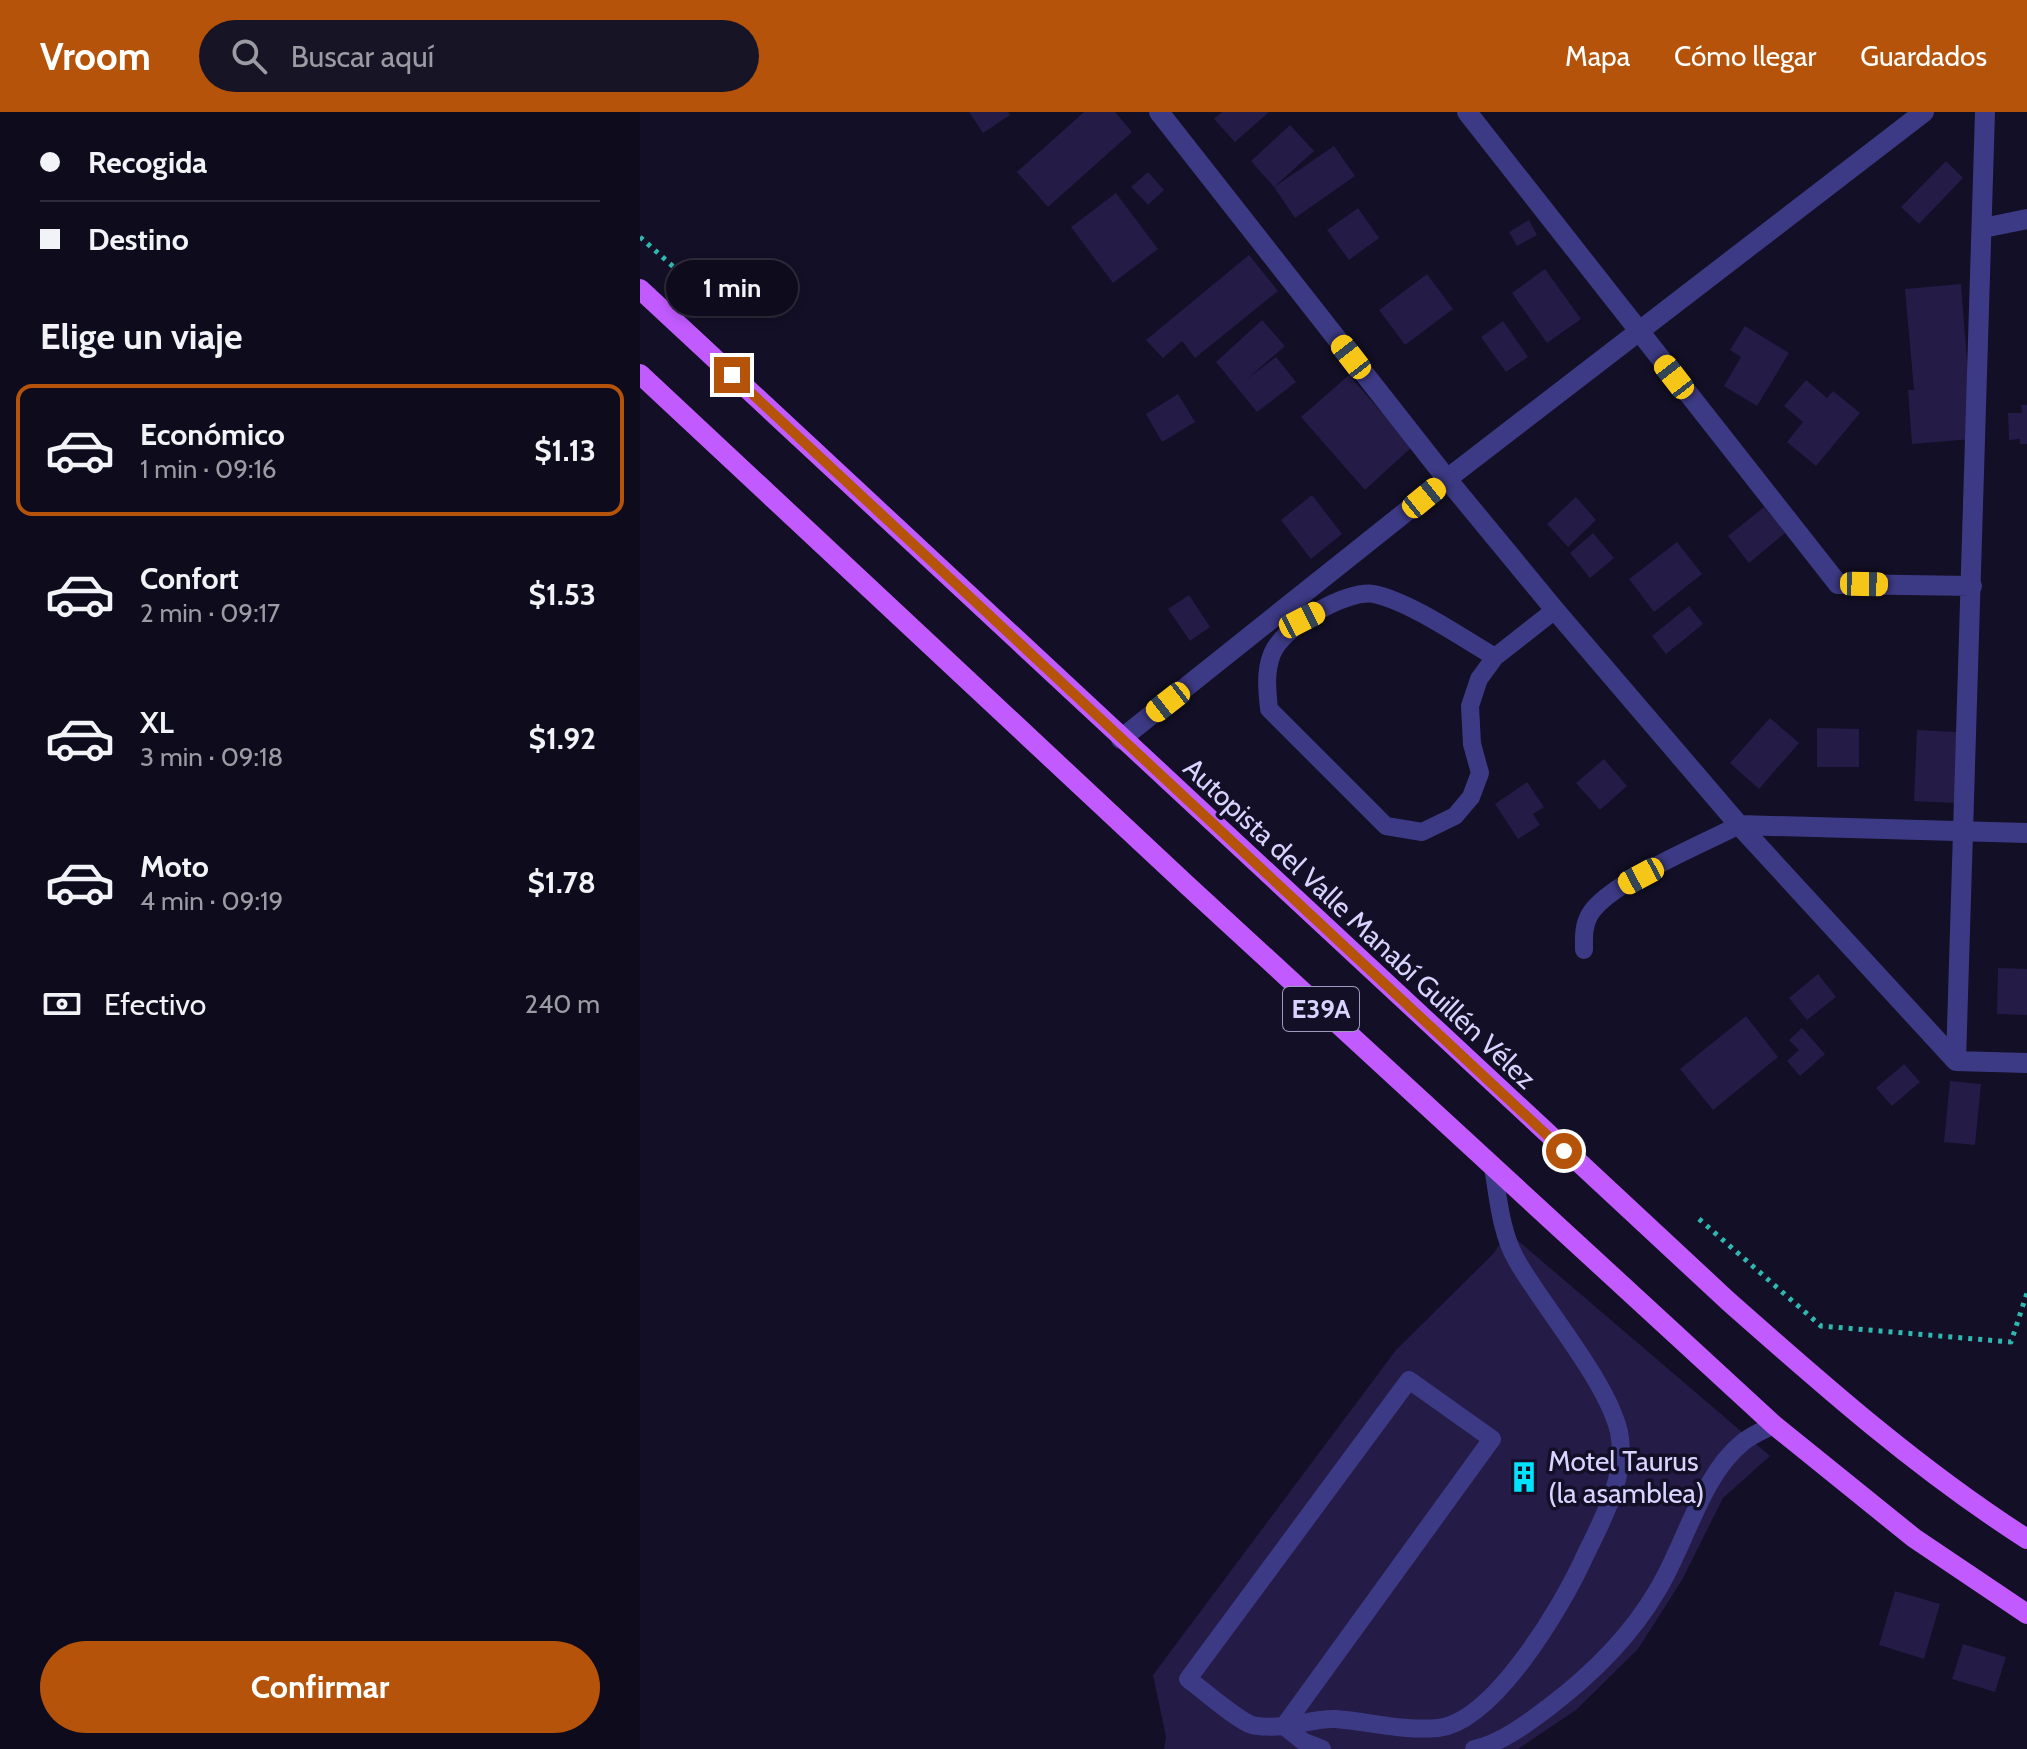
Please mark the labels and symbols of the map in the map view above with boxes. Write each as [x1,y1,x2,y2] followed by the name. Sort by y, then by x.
[666,259,798,315] callout: 1 min
[1327,331,1375,383] car
[1650,351,1698,403] car
[714,357,750,393] route end
[1398,474,1450,522] car
[1840,572,1888,596] car
[1275,598,1329,642] car
[1142,678,1194,726] car
[1177,750,1543,1096] street label: Autopista del Valle Manabí Guillén Vélez
[1614,854,1668,898] car
[1283,987,1359,1031] road number: E39A
[1546,1133,1582,1169] route start
[1548,1444,1704,1510] place label: Motel Taurus (la asamblea)
[1507,1460,1541,1494] building icon: Motel Taurus (la asamblea)

